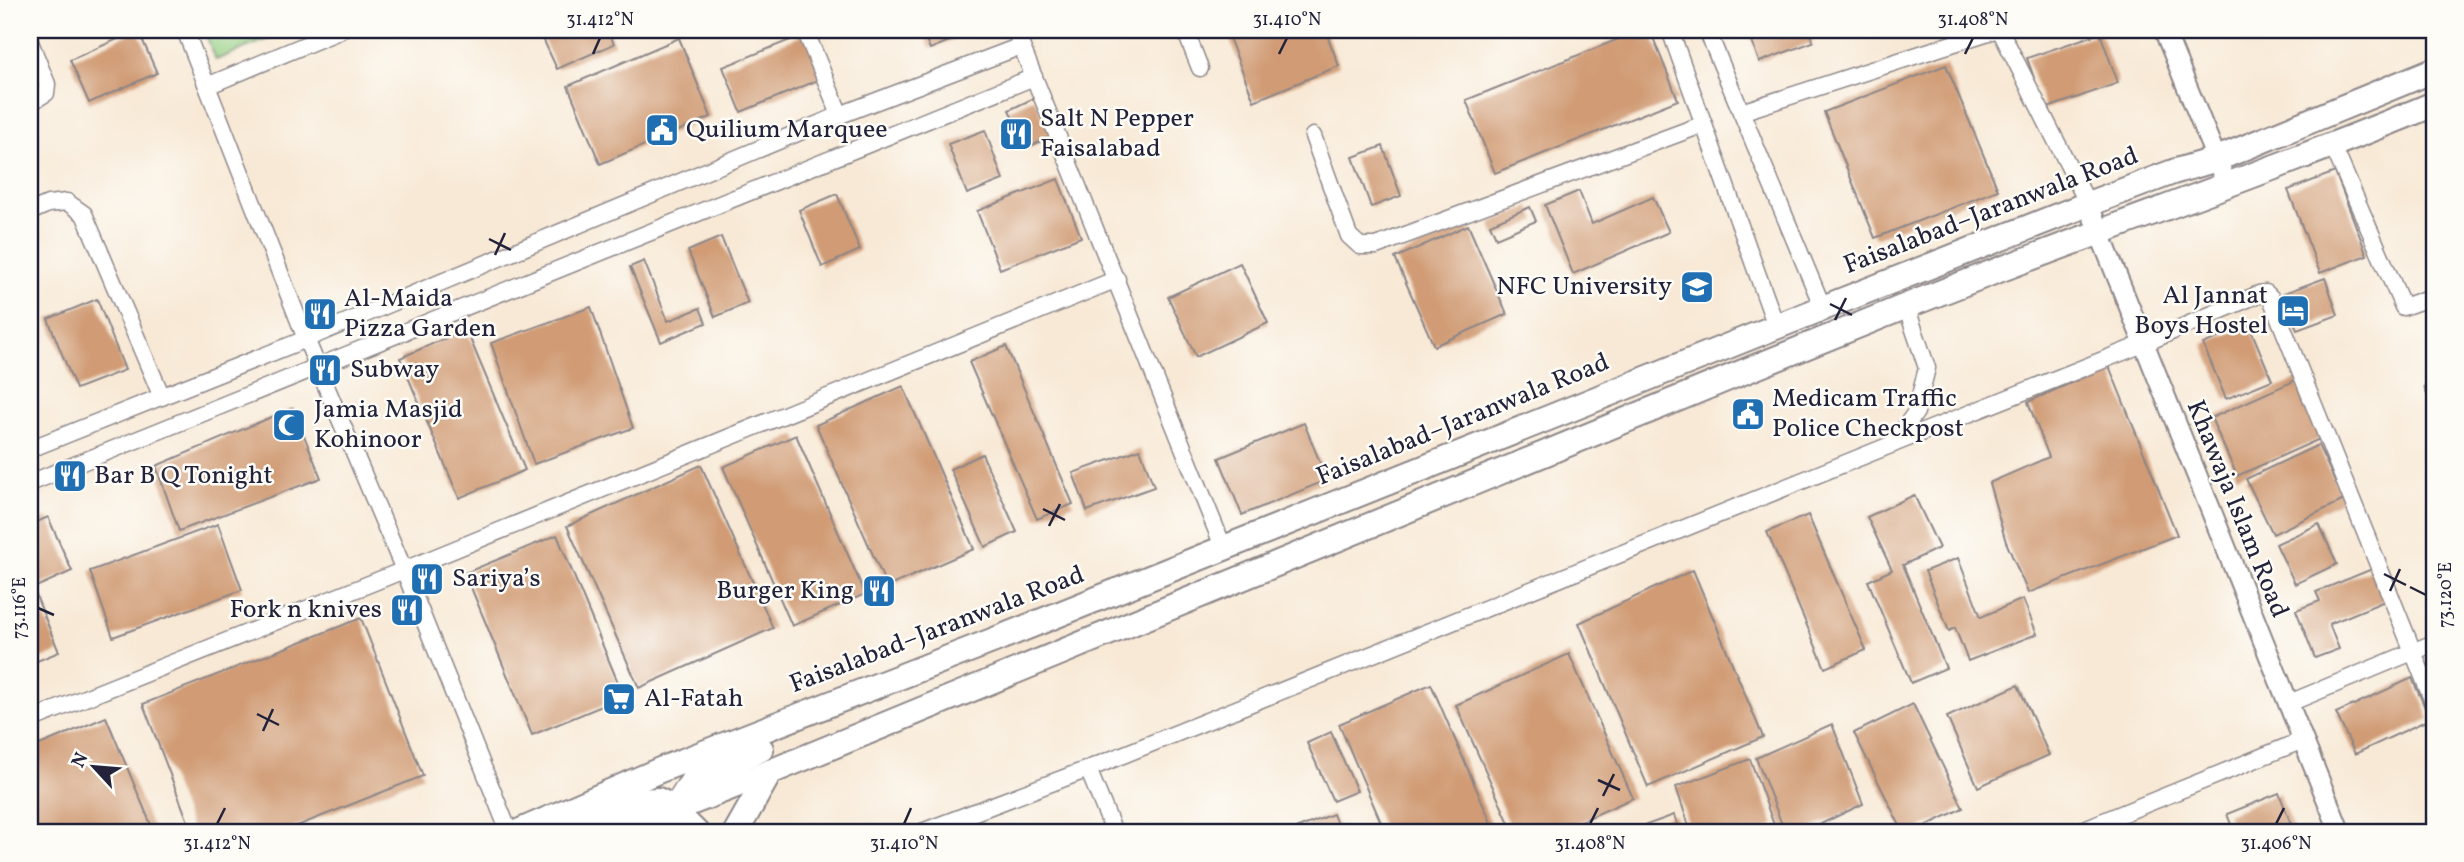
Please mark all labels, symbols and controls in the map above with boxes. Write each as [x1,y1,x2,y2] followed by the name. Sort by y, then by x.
[566,8,634,33] text: 31.412°N
[1253,8,1321,33] text: 31.410°N
[1938,8,2008,33] text: 31.408°N
[1040,101,1194,167] place label: Salt N Pepper Faisalabad
[643,111,681,149] public building icon: Quilium Marquee
[686,112,888,148] place label: Quilium Marquee
[997,115,1035,153] restaurant icon: Salt N Pepper Faisalabad
[1838,138,2144,284] street label: Faisalabad–Jaranwala Road
[1678,268,1716,306] school or university icon: NFC University
[1496,269,1672,305] place label: NFC University
[2134,278,2268,344] place label: Al Jannat Boys Hostel
[344,281,497,347] place label: Al-Maida Pizza Garden
[2274,292,2312,330] hotel icon: Al Jannat Boys Hostel
[301,295,339,333] restaurant icon: Al-Maida Pizza Garden
[1311,345,1615,495] street label: Faisalabad–Jaranwala Road
[306,351,344,389] restaurant icon: Subway
[350,352,439,388] place label: Subway
[1772,381,1964,447] place label: Medicam Traffic Police Checkpost
[314,392,463,458] place label: Jamia Masjid Kohinoor
[1729,395,1767,433] public building icon: Medicam Traffic Police Checkpost
[2177,395,2297,623] street label: Khawaja Islam Road
[270,406,308,444] mosque icon: Jamia Masjid Kohinoor
[51,457,89,495] restaurant icon: Bar B Q Tonight
[94,458,273,494] place label: Bar B Q Tonight
[784,557,1090,703] street label: Faisalabad–Jaranwala Road
[408,560,446,598] restaurant icon: Sariya’s
[452,561,541,597] place label: Sariya’s
[2434,562,2459,628] text: 73.120°E
[860,572,898,610] restaurant icon: Burger King
[716,573,854,609] place label: Burger King
[8,577,33,639] text: 73.116°E
[388,591,426,629] restaurant icon: Fork n knives
[229,592,382,628] place label: Fork n knives
[600,680,638,718] supermarket icon: Al-Fatah
[644,681,744,717] place label: Al-Fatah
[60,732,130,802] north arrow
[66,748,95,772] text: N
[183,832,251,857] text: 31.412°N
[870,832,938,857] text: 31.410°N
[1555,832,1625,857] text: 31.408°N
[2240,832,2312,857] text: 31.406°N

